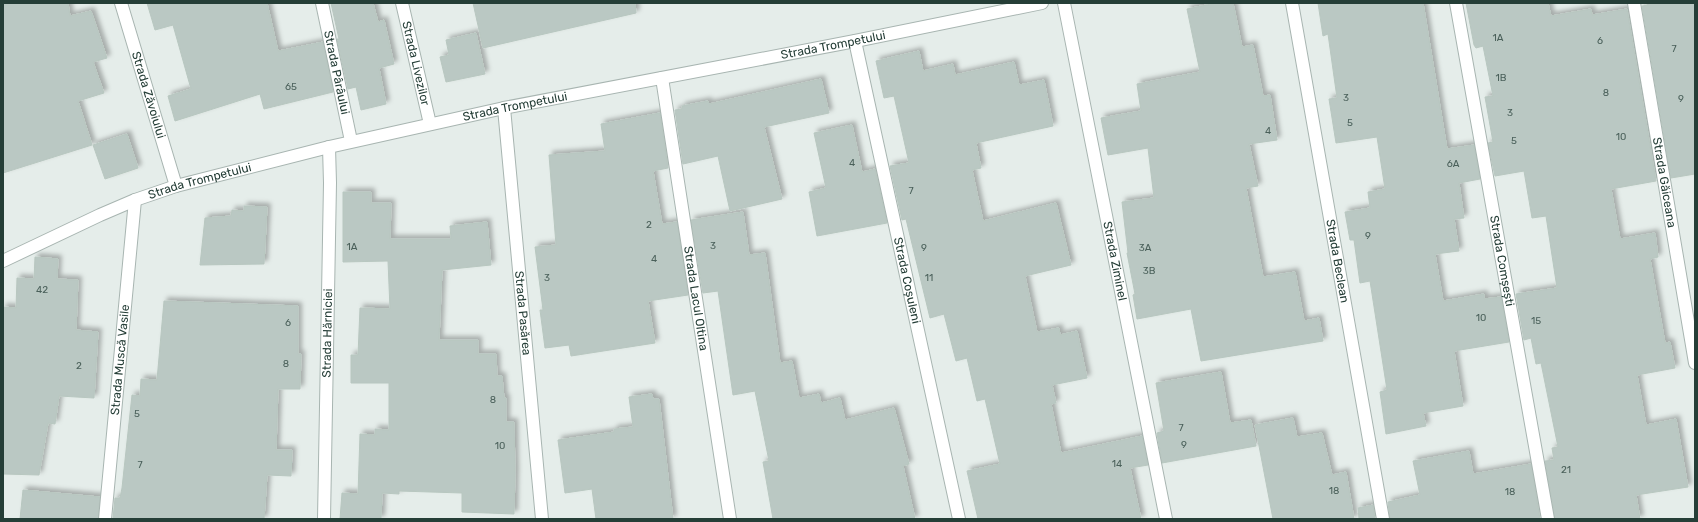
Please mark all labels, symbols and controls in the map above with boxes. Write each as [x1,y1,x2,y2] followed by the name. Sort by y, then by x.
[399,20,433,107] street label: Strada Livezilor
[779,28,887,62] street label: Strada Trompetului
[321,29,352,116] street label: Strada Pârâului
[1493,32,1504,44] house number: 1A
[1597,35,1603,47] house number: 6
[1671,43,1677,55] house number: 7
[129,50,168,140] street label: Strada Zăvoiului
[1496,72,1507,84] house number: 1B
[285,81,297,93] house number: 65
[1603,87,1609,99] house number: 8
[461,89,569,124] street label: Strada Trompetului
[1343,92,1349,104] house number: 3
[1678,93,1684,105] house number: 9
[1507,107,1513,119] house number: 3
[1347,117,1353,129] house number: 5
[1265,125,1271,137] house number: 4
[1616,131,1626,143] house number: 10
[1511,135,1517,147] house number: 5
[1650,136,1679,229] street label: Strada Găiceana
[849,157,855,169] house number: 4
[1447,158,1460,170] house number: 6A
[146,160,253,202] street label: Strada Trompetului
[908,185,914,197] house number: 7
[1487,214,1517,308] street label: Strada Comșești
[1323,218,1352,304] street label: Strada Beclean
[646,219,652,231] house number: 2
[1100,220,1130,302] street label: Strada Ziminel
[1365,230,1371,242] house number: 9
[891,236,923,325] street label: Strada Coșuleni
[710,240,716,252] house number: 3
[347,241,358,253] house number: 1A
[921,242,927,254] house number: 9
[1139,242,1152,254] house number: 3A
[681,245,711,352] street label: Strada Lacul Oltina
[651,253,657,265] house number: 4
[1143,265,1156,277] house number: 3B
[512,270,534,356] street label: Strada Pasărea
[544,272,550,284] house number: 3
[925,272,933,284] house number: 11
[36,284,48,296] house number: 42
[320,288,335,378] street label: Strada Hărniciei
[108,303,132,416] street label: Strada Muscă Vasile
[1476,312,1486,324] house number: 10
[1531,315,1541,327] house number: 15
[285,317,291,329] house number: 6
[283,358,289,370] house number: 8
[76,360,82,372] house number: 2
[490,394,496,406] house number: 8
[134,408,140,420] house number: 5
[1178,422,1184,434] house number: 7
[1181,439,1187,451] house number: 9
[495,440,505,452] house number: 10
[1112,458,1122,470] house number: 14
[137,459,143,471] house number: 7
[1561,464,1571,476] house number: 21
[1329,485,1339,497] house number: 18
[1505,486,1515,498] house number: 18

